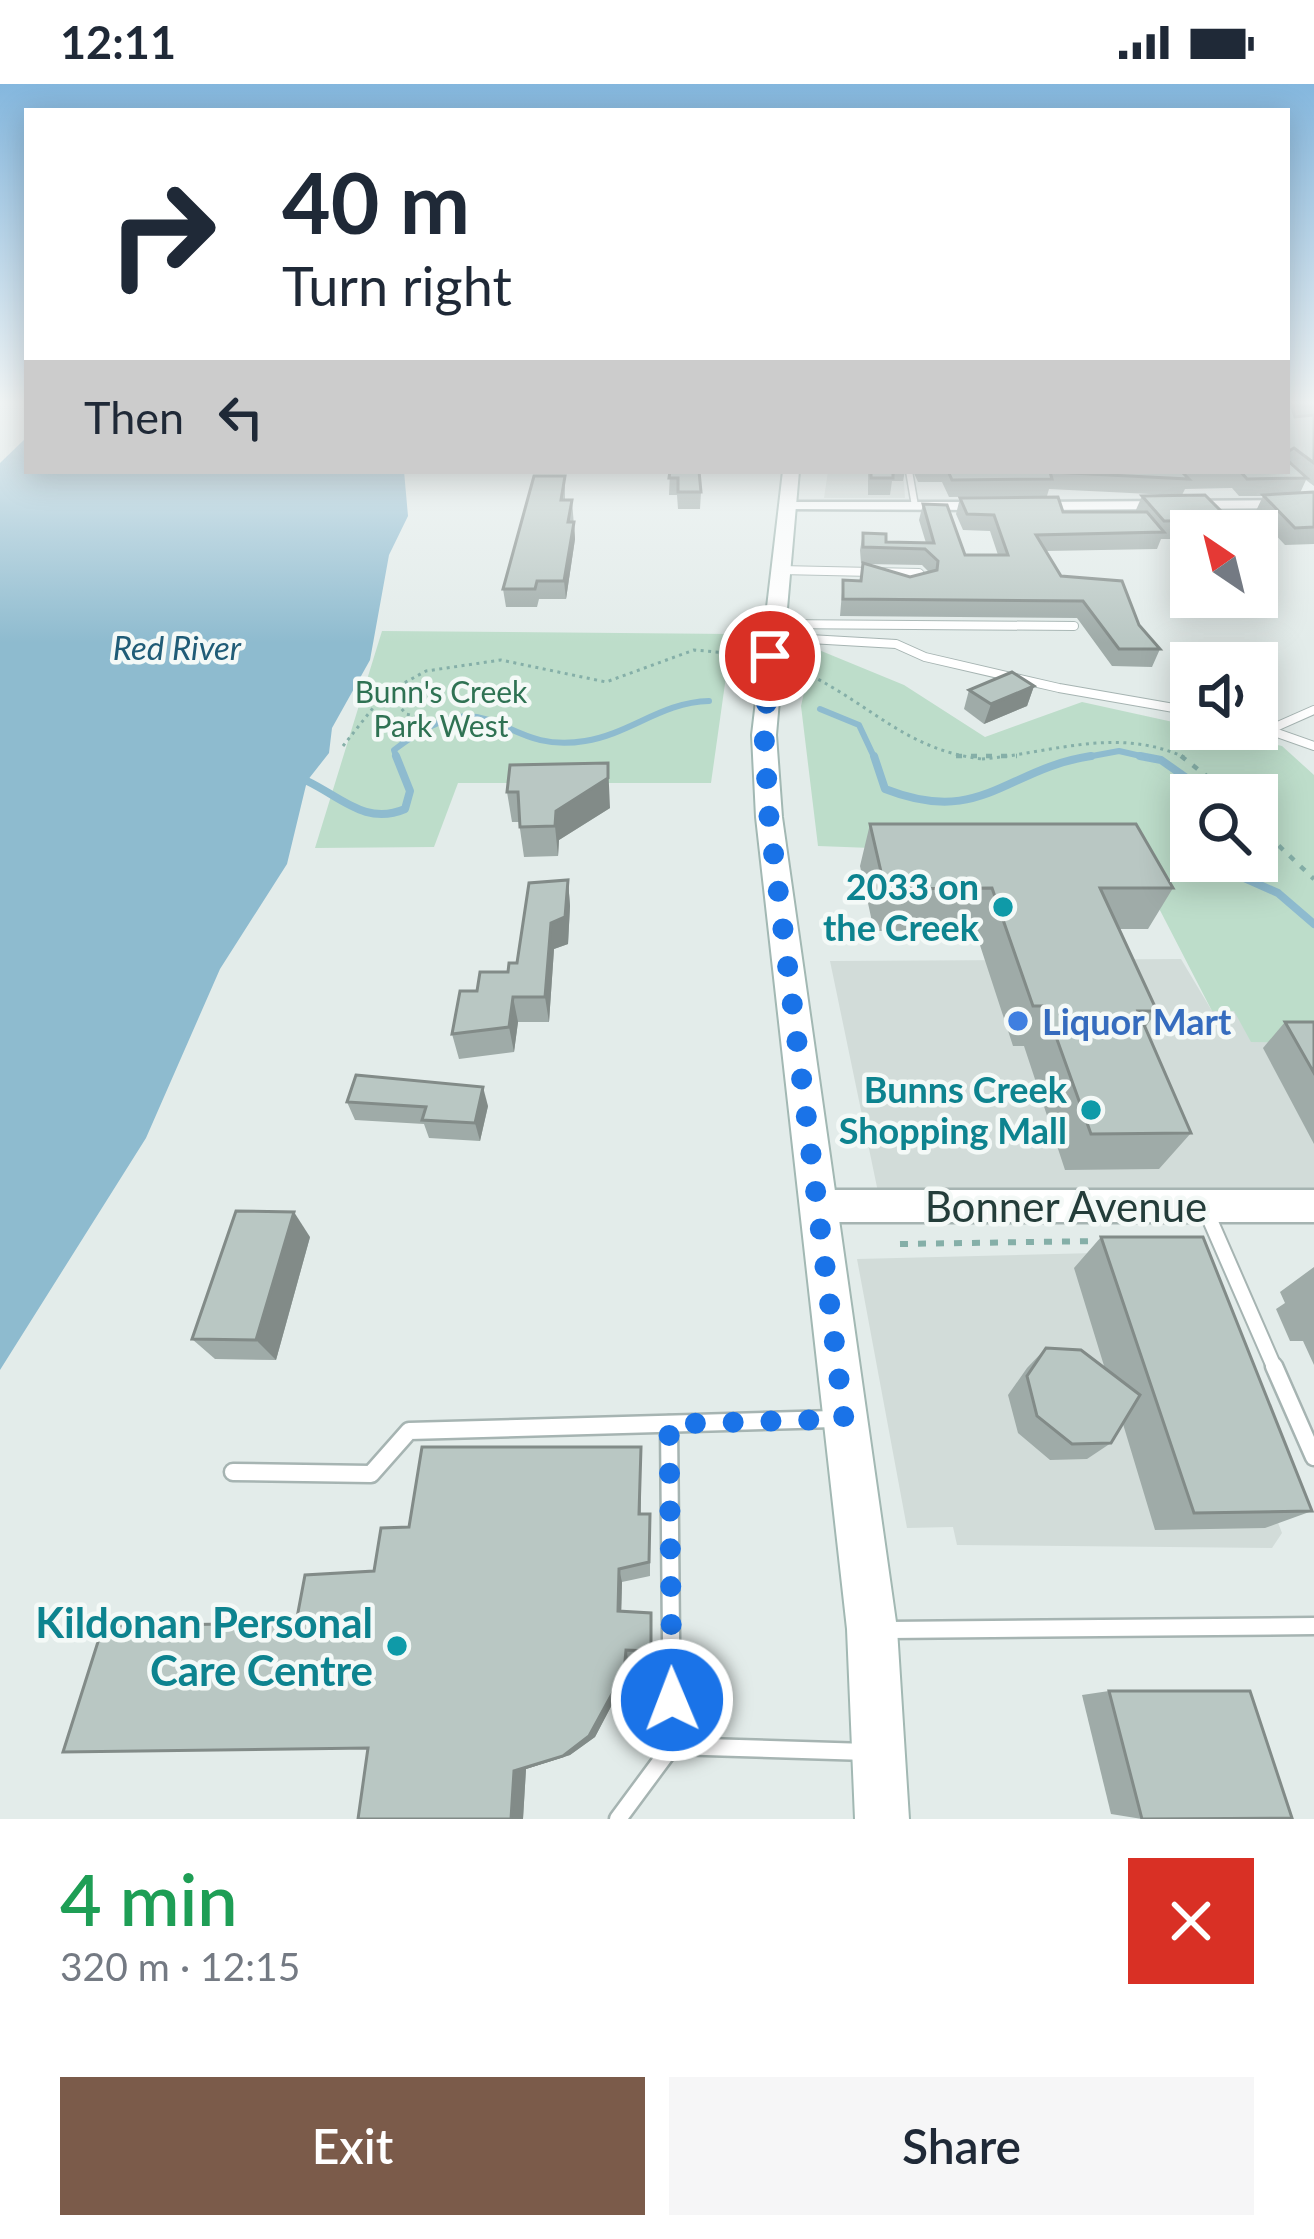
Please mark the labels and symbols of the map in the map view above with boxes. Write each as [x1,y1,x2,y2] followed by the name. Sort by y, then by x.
[1170,510,1278,618] north arrow
[719,605,821,707] pin
[113,627,242,667] water label: Red River
[355,673,528,743] park label: Bunn's Creek Park West
[823,864,980,949] place label: 2033 on the Creek
[990,894,1016,920] marker: 2033 on the Creek
[1042,999,1232,1043] place label: Liquor Mart
[1005,1008,1031,1034] marker: Liquor Mart
[839,1067,1068,1152] place label: Bunns Creek Shopping Mall
[1078,1097,1104,1123] marker: Bunns Creek Shopping Mall
[925,1181,1207,1231] street label: Bonner Avenue
[35,1597,373,1695] place label: Kildonan Personal Care Centre
[384,1633,410,1659] marker: Kildonan Personal Care Centre
[609,1637,735,1763] position arrow

